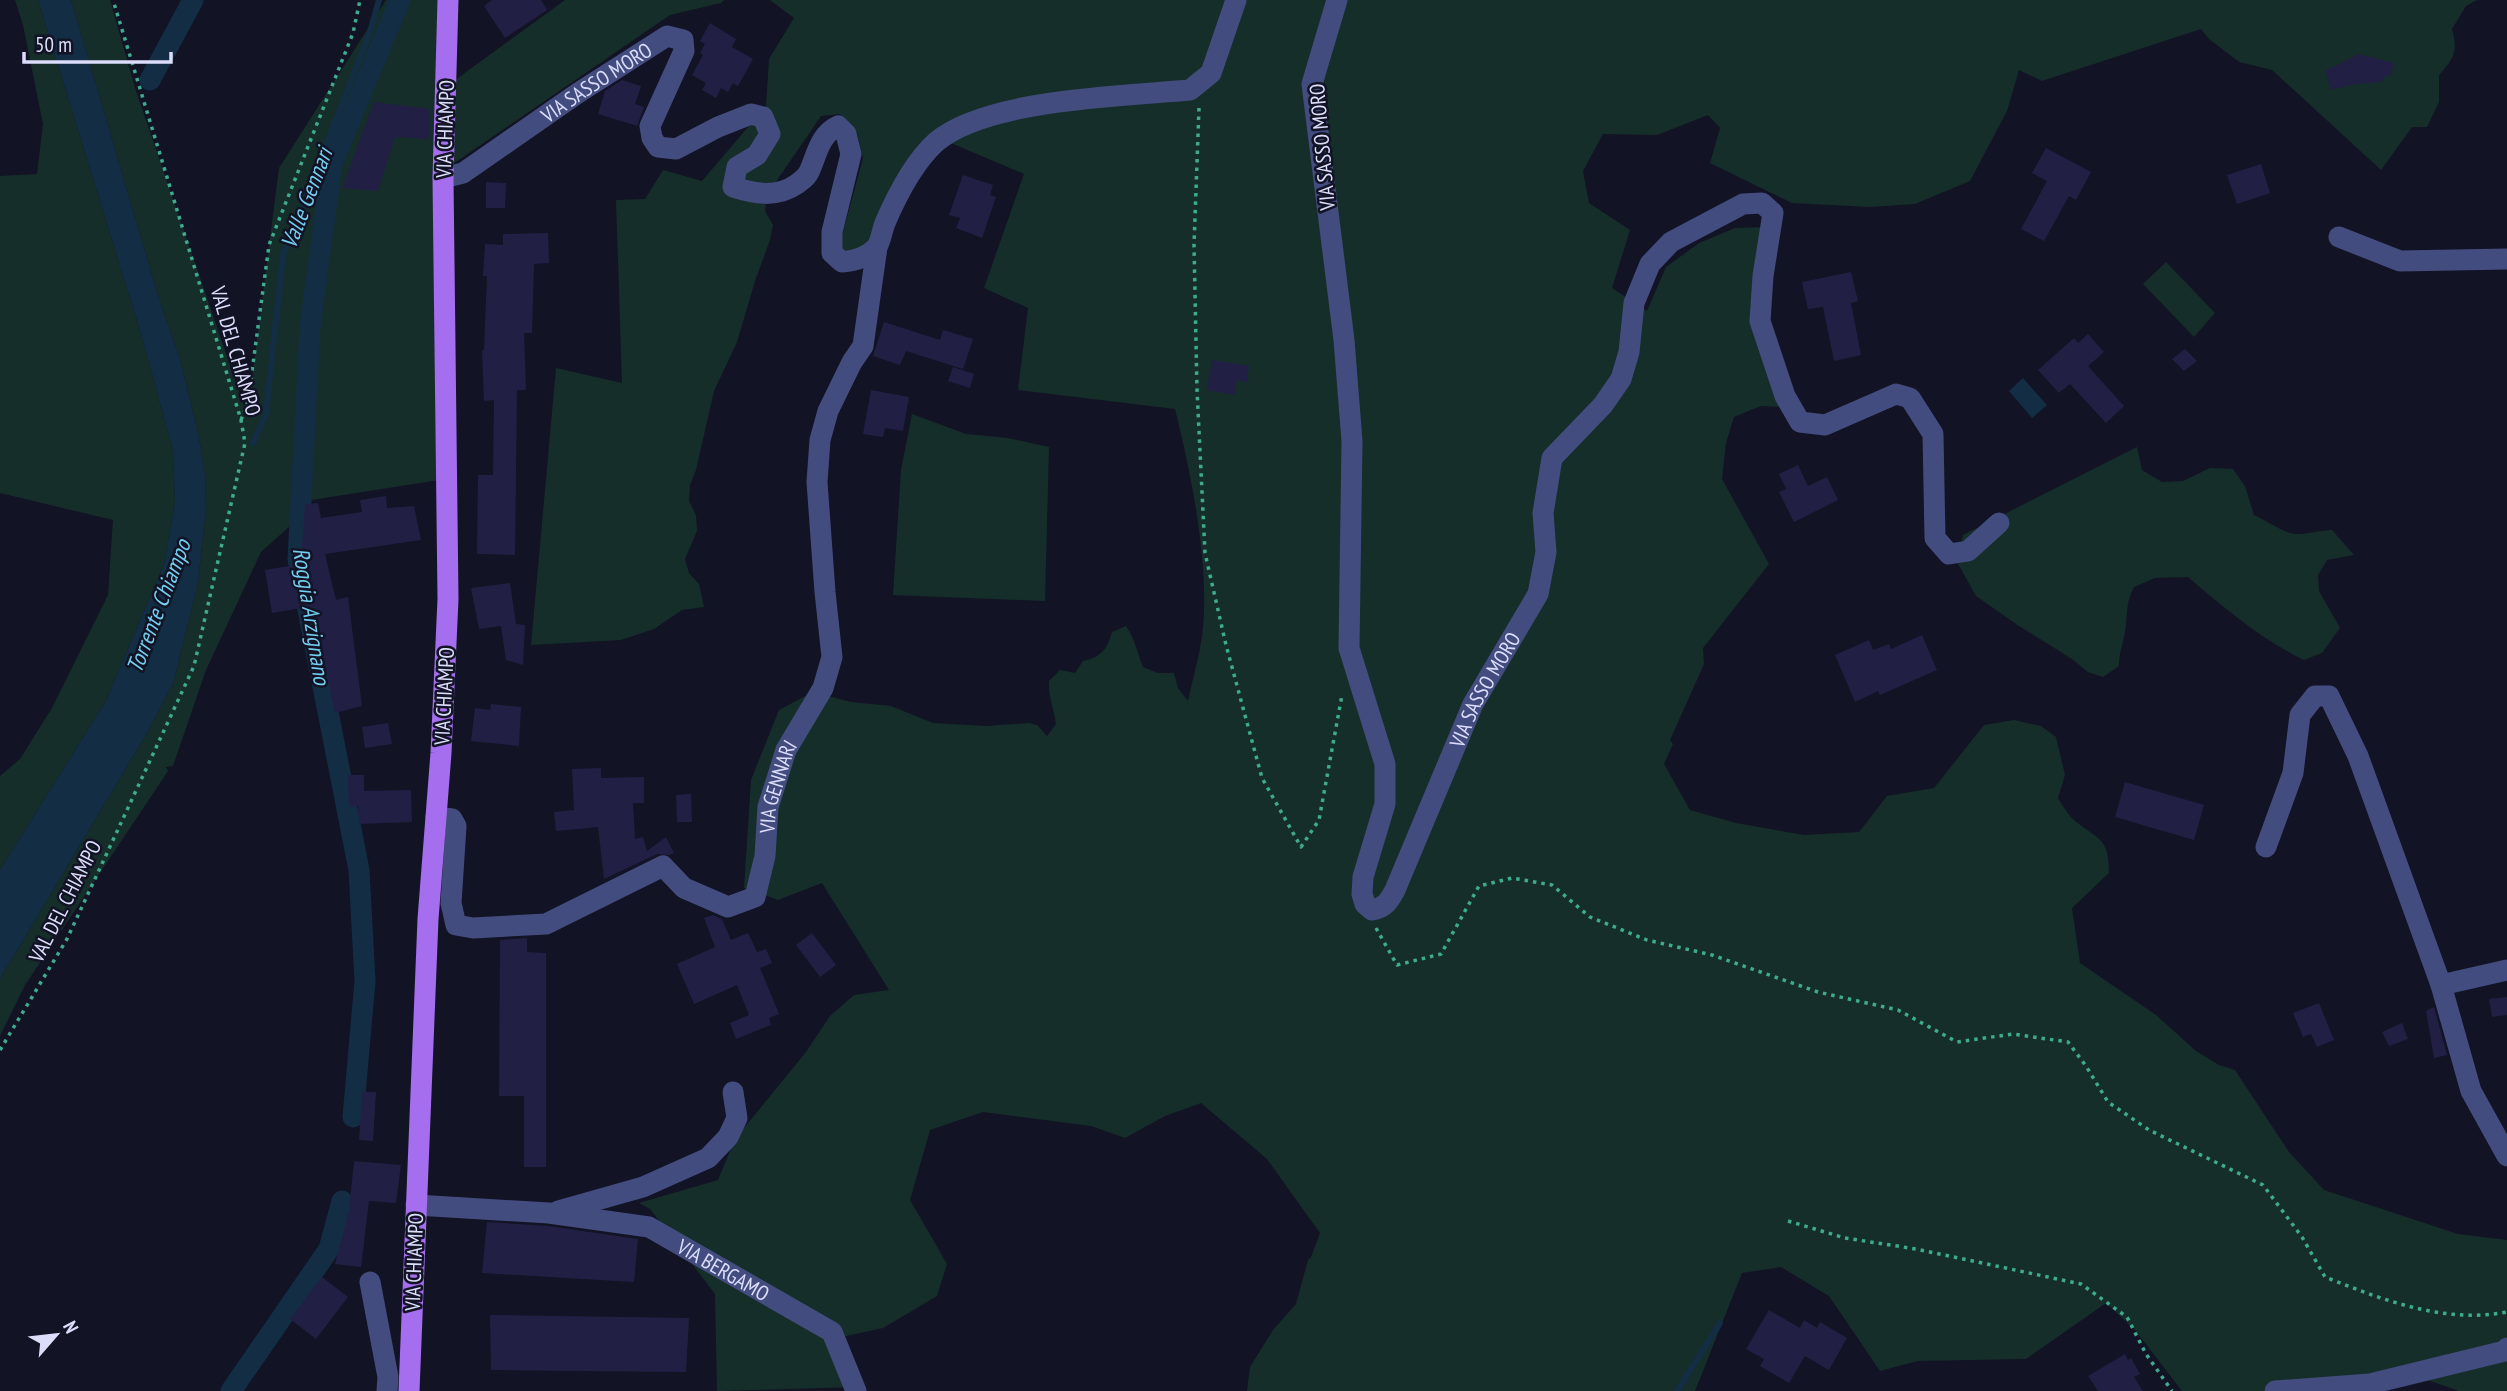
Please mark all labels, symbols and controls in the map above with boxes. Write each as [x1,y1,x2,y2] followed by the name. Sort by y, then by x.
[24,21,172,65] scale bar
[35,31,72,58] text: 50 m
[535,36,657,129] street label: VIA SASSO MORO
[430,79,460,180] street label: VIA CHIAMPO
[1303,83,1341,212] street label: VIA SASSO MORO
[274,141,340,252] water label: Valle Gennari
[204,282,267,419] street label: VAL DEL CHIAMPO
[119,533,197,677] water label: Torrente Chiampo
[287,546,337,689] water label: Roggia Arzignano
[1443,627,1526,752] street label: VIA SASSO MORO
[428,646,460,747] street label: VIA CHIAMPO
[753,735,802,835] street label: VIA GENNARI
[22,835,107,968] street label: VAL DEL CHIAMPO
[399,1212,429,1313] street label: VIA CHIAMPO
[672,1232,774,1307] street label: VIA BERGAMO
[21,1300,91,1370] north arrow
[58,1317,84,1337] text: N

